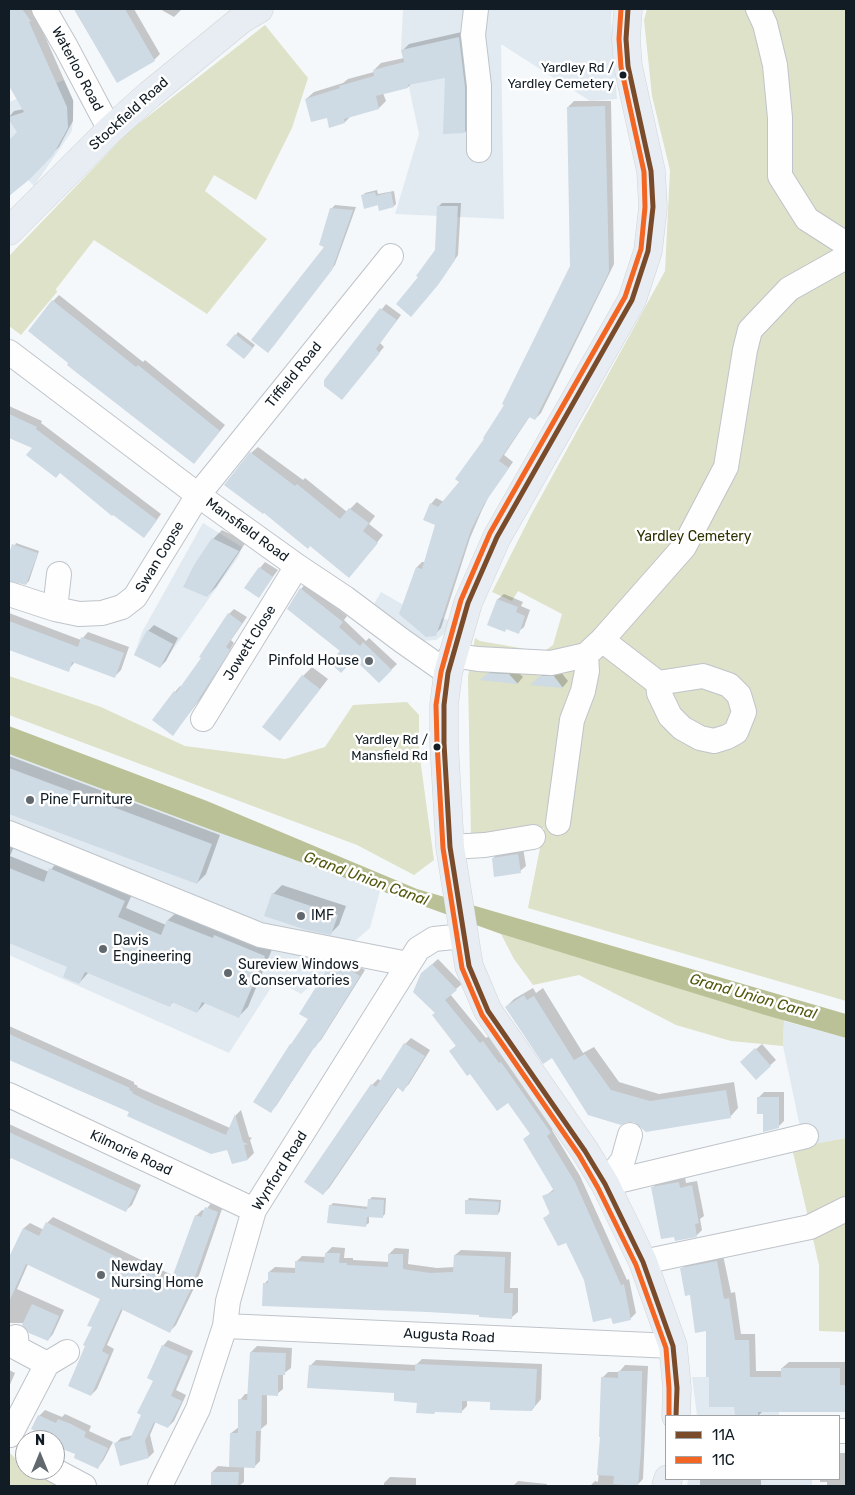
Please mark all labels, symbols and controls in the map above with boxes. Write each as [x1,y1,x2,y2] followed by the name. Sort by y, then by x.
[48,24,106,114] street label: Waterloo Road
[507,60,614,91] place label: Yardley Rd / Yardley Cemetery
[618,70,628,80] marker: Yardley Rd / Yardley Cemetery
[86,74,172,154] street label: Stockfield Road
[262,339,326,411] street label: Tiffield Road
[202,494,292,566] street label: Mansfield Road
[132,518,188,596] street label: Swan Copse
[637,529,751,545] park label: Yardley Cemetery
[220,602,280,684] street label: Jowett Close
[268,653,359,669] place label: Pinfold House
[363,655,375,667] marker: Pinfold House
[351,732,428,763] place label: Yardley Rd / Mansfield Rd
[432,742,442,752] marker: Yardley Rd / Mansfield Rd
[40,792,133,808] place label: Pine Furniture
[24,794,36,806] marker: Pine Furniture
[301,848,431,910] water label: Grand Union Canal
[311,908,334,924] place label: IMF
[295,910,307,922] marker: IMF
[113,933,191,966] place label: Davis Engineering
[97,943,109,955] marker: Davis Engineering
[238,957,359,990] place label: Sureview Windows & Conservatories
[222,967,234,979] marker: Sureview Windows & Conservatories
[687,970,819,1024] water label: Grand Union Canal
[87,1127,175,1179] street label: Kilmorie Road
[249,1128,311,1214] street label: Wynford Road
[111,1259,204,1292] place label: Newday Nursing Home
[95,1269,107,1281] marker: Newday Nursing Home
[403,1325,495,1347] street label: Augusta Road
[665,1415,840,1480] legend
[712,1426,735,1444] text: 11A
[15,1430,65,1480] north arrow
[35,1432,45,1449] text: N
[712,1451,735,1469] text: 11C

